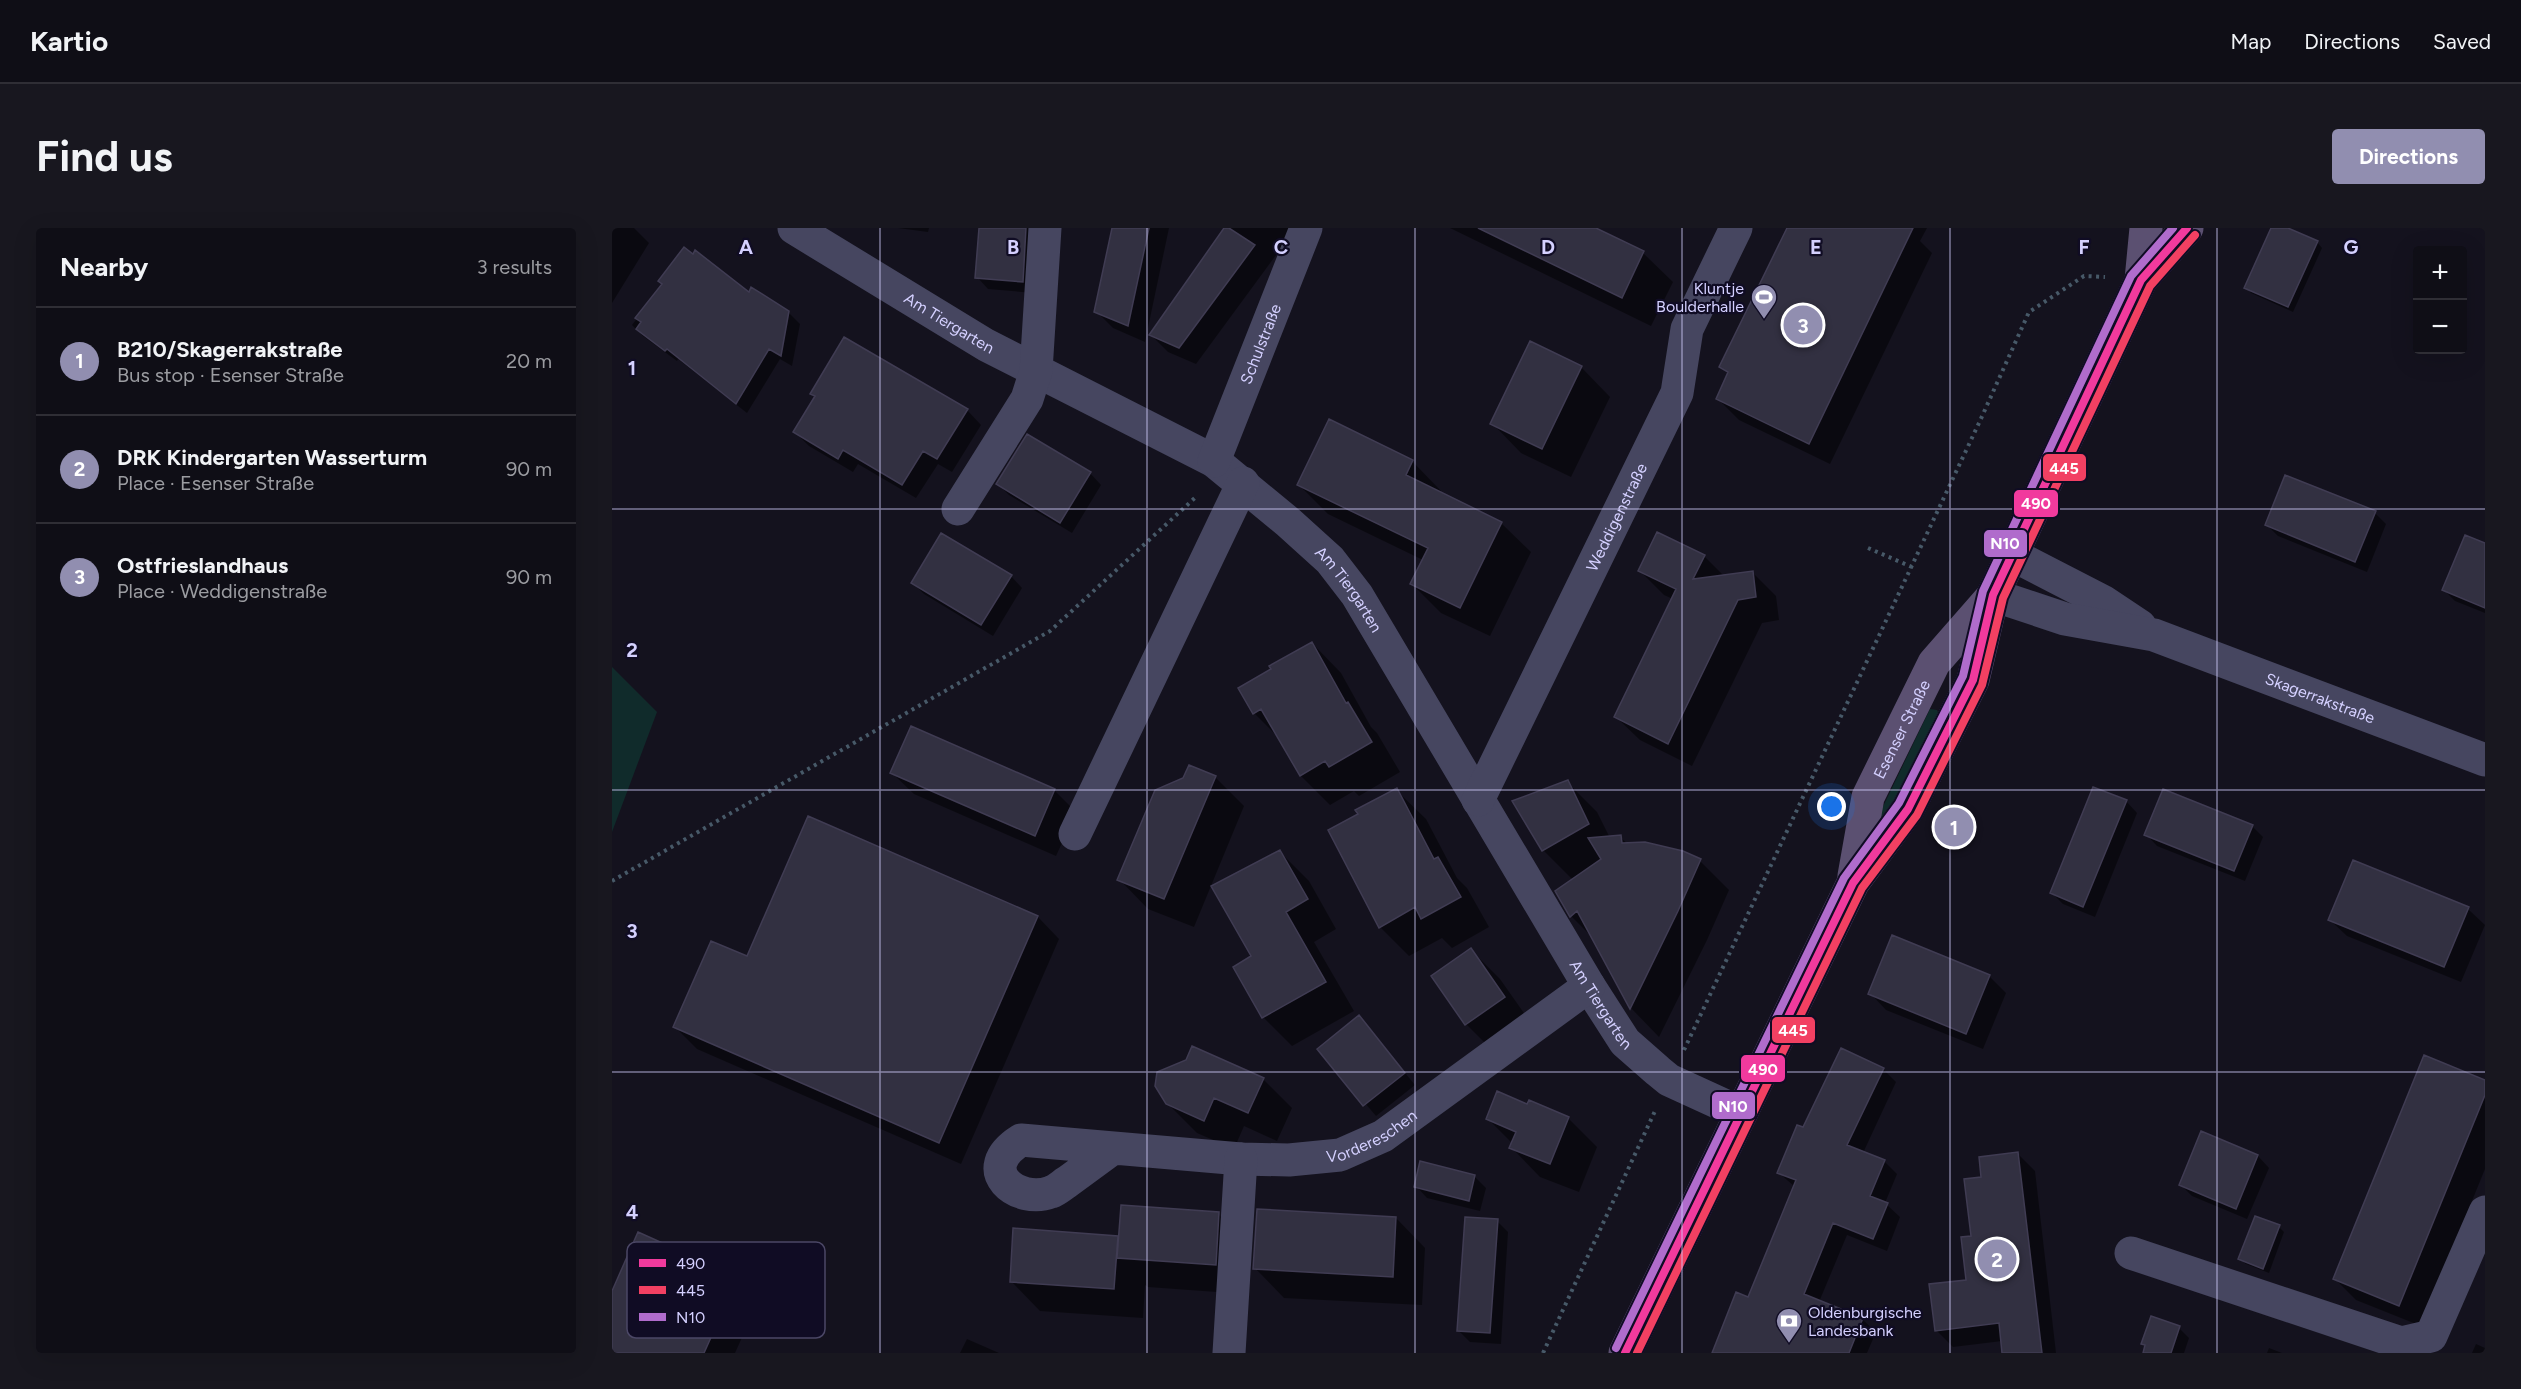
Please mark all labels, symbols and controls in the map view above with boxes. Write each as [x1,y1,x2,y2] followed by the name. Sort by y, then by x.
[30,24,108,58] text: Kartio
[2230,29,2271,54] text: Map
[2304,29,2400,54] text: Directions
[2433,29,2491,54] text: Saved
[2332,129,2485,184] button: Directions
[36,131,173,182] text: Find us
[739,235,754,259] text: A
[1007,235,1019,259] text: B
[1274,235,1288,259] text: C
[1541,235,1555,259] text: D
[1810,235,1822,259] text: E
[2078,235,2090,259] text: F
[2344,235,2359,259] text: G
[2413,246,2467,354] map controls
[2413,246,2467,300] button: +
[60,251,148,283] text: Nearby
[477,255,552,279] text: 3 results
[1656,279,1744,316] place label: Kluntje Boulderhalle
[1749,282,1779,320] sports icon: Kluntje Boulderhalle
[901,289,997,358] street label: Am Tiergarten
[2413,300,2467,354] button: −
[1236,301,1285,387] street label: Schulstraße
[1784,302,1822,348] pin: 3
[117,336,343,363] text: B210/Skagerrakstraße
[75,349,84,373] text: 1
[506,349,552,373] text: 20 m
[628,356,636,380] text: 1
[117,363,344,387] text: Bus stop · Esenser Straße
[117,444,427,471] text: DRK Kindergarten Wasserturm
[2042,453,2087,482] line badge: 445
[74,457,85,481] text: 2
[506,457,552,481] text: 90 m
[2049,459,2079,478] text: 445
[1582,460,1651,574] street label: Weddigenstraße
[117,471,314,495] text: Place · Esenser Straße
[2013,489,2059,518] line badge: 490
[2021,494,2051,513] text: 490
[1983,529,2028,558] line badge: N10
[1990,534,2020,553] text: N10
[1311,543,1386,636] street label: Am Tiergarten
[117,552,288,579] text: Ostfrieslandhaus
[74,565,85,589] text: 3
[506,565,552,589] text: 90 m
[117,579,327,603] text: Place · Weddigenstraße
[626,638,638,662] text: 2
[2263,669,2378,728] street label: Skagerrakstraße
[1870,677,1934,782] street label: Esenser Straße
[1817,792,1846,821] your location
[1934,804,1974,850] pin: 1
[626,919,638,943] text: 3
[1566,956,1636,1054] street label: Am Tiergarten
[1771,1016,1816,1044] line badge: 445
[1778,1021,1808,1040] text: 445
[1740,1054,1786,1083] line badge: 490
[1748,1060,1778,1079] text: 490
[1711,1091,1756,1120] line badge: N10
[1718,1097,1748,1116] text: N10
[1325,1106,1421,1166] street label: Vordereschen
[626,1200,639,1224] text: 4
[1978,1236,2016,1282] pin: 2
[627,1242,825,1338] legend
[676,1254,705,1273] text: 490
[676,1281,705,1300] text: 445
[1808,1303,1922,1340] place label: Oldenburgische Landesbank
[1774,1306,1804,1344] bank icon: Oldenburgische Landesbank
[676,1308,705,1327] text: N10

